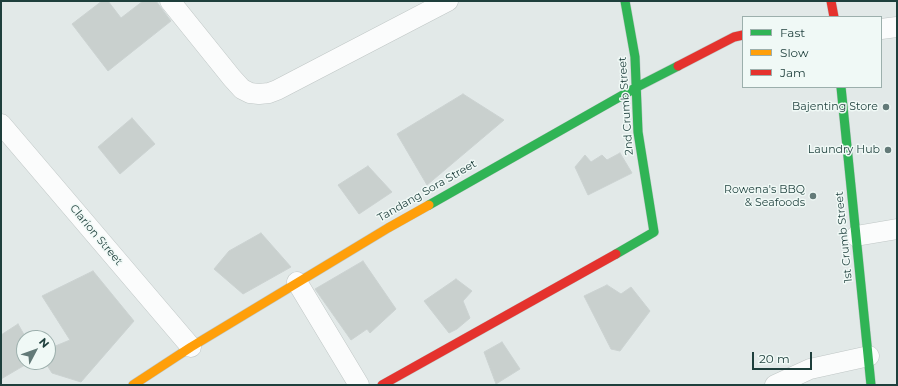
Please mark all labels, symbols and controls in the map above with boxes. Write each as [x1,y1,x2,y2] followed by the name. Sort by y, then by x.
[742,16,882,88] legend
[780,25,805,40] text: Fast
[780,45,809,60] text: Slow
[616,56,636,156] street label: 2nd Crumb Street
[780,65,806,80] text: Jam
[792,100,878,114] place label: Bajenting Store
[881,102,891,112] marker: Bajenting Store
[808,143,880,157] place label: Laundry Hub
[883,145,893,155] marker: Laundry Hub
[375,157,479,225] street label: Tandang Sora Street
[724,183,805,209] place label: Rowena's BBQ & Seafoods
[808,191,818,201] marker: Rowena's BBQ & Seafoods
[833,191,855,283] street label: 1st Crumb Street
[67,202,125,268] street label: Clarion Street
[16,330,56,370] north arrow
[36,335,52,351] text: N
[754,344,814,370] scale bar
[759,351,790,366] text: 20 m

